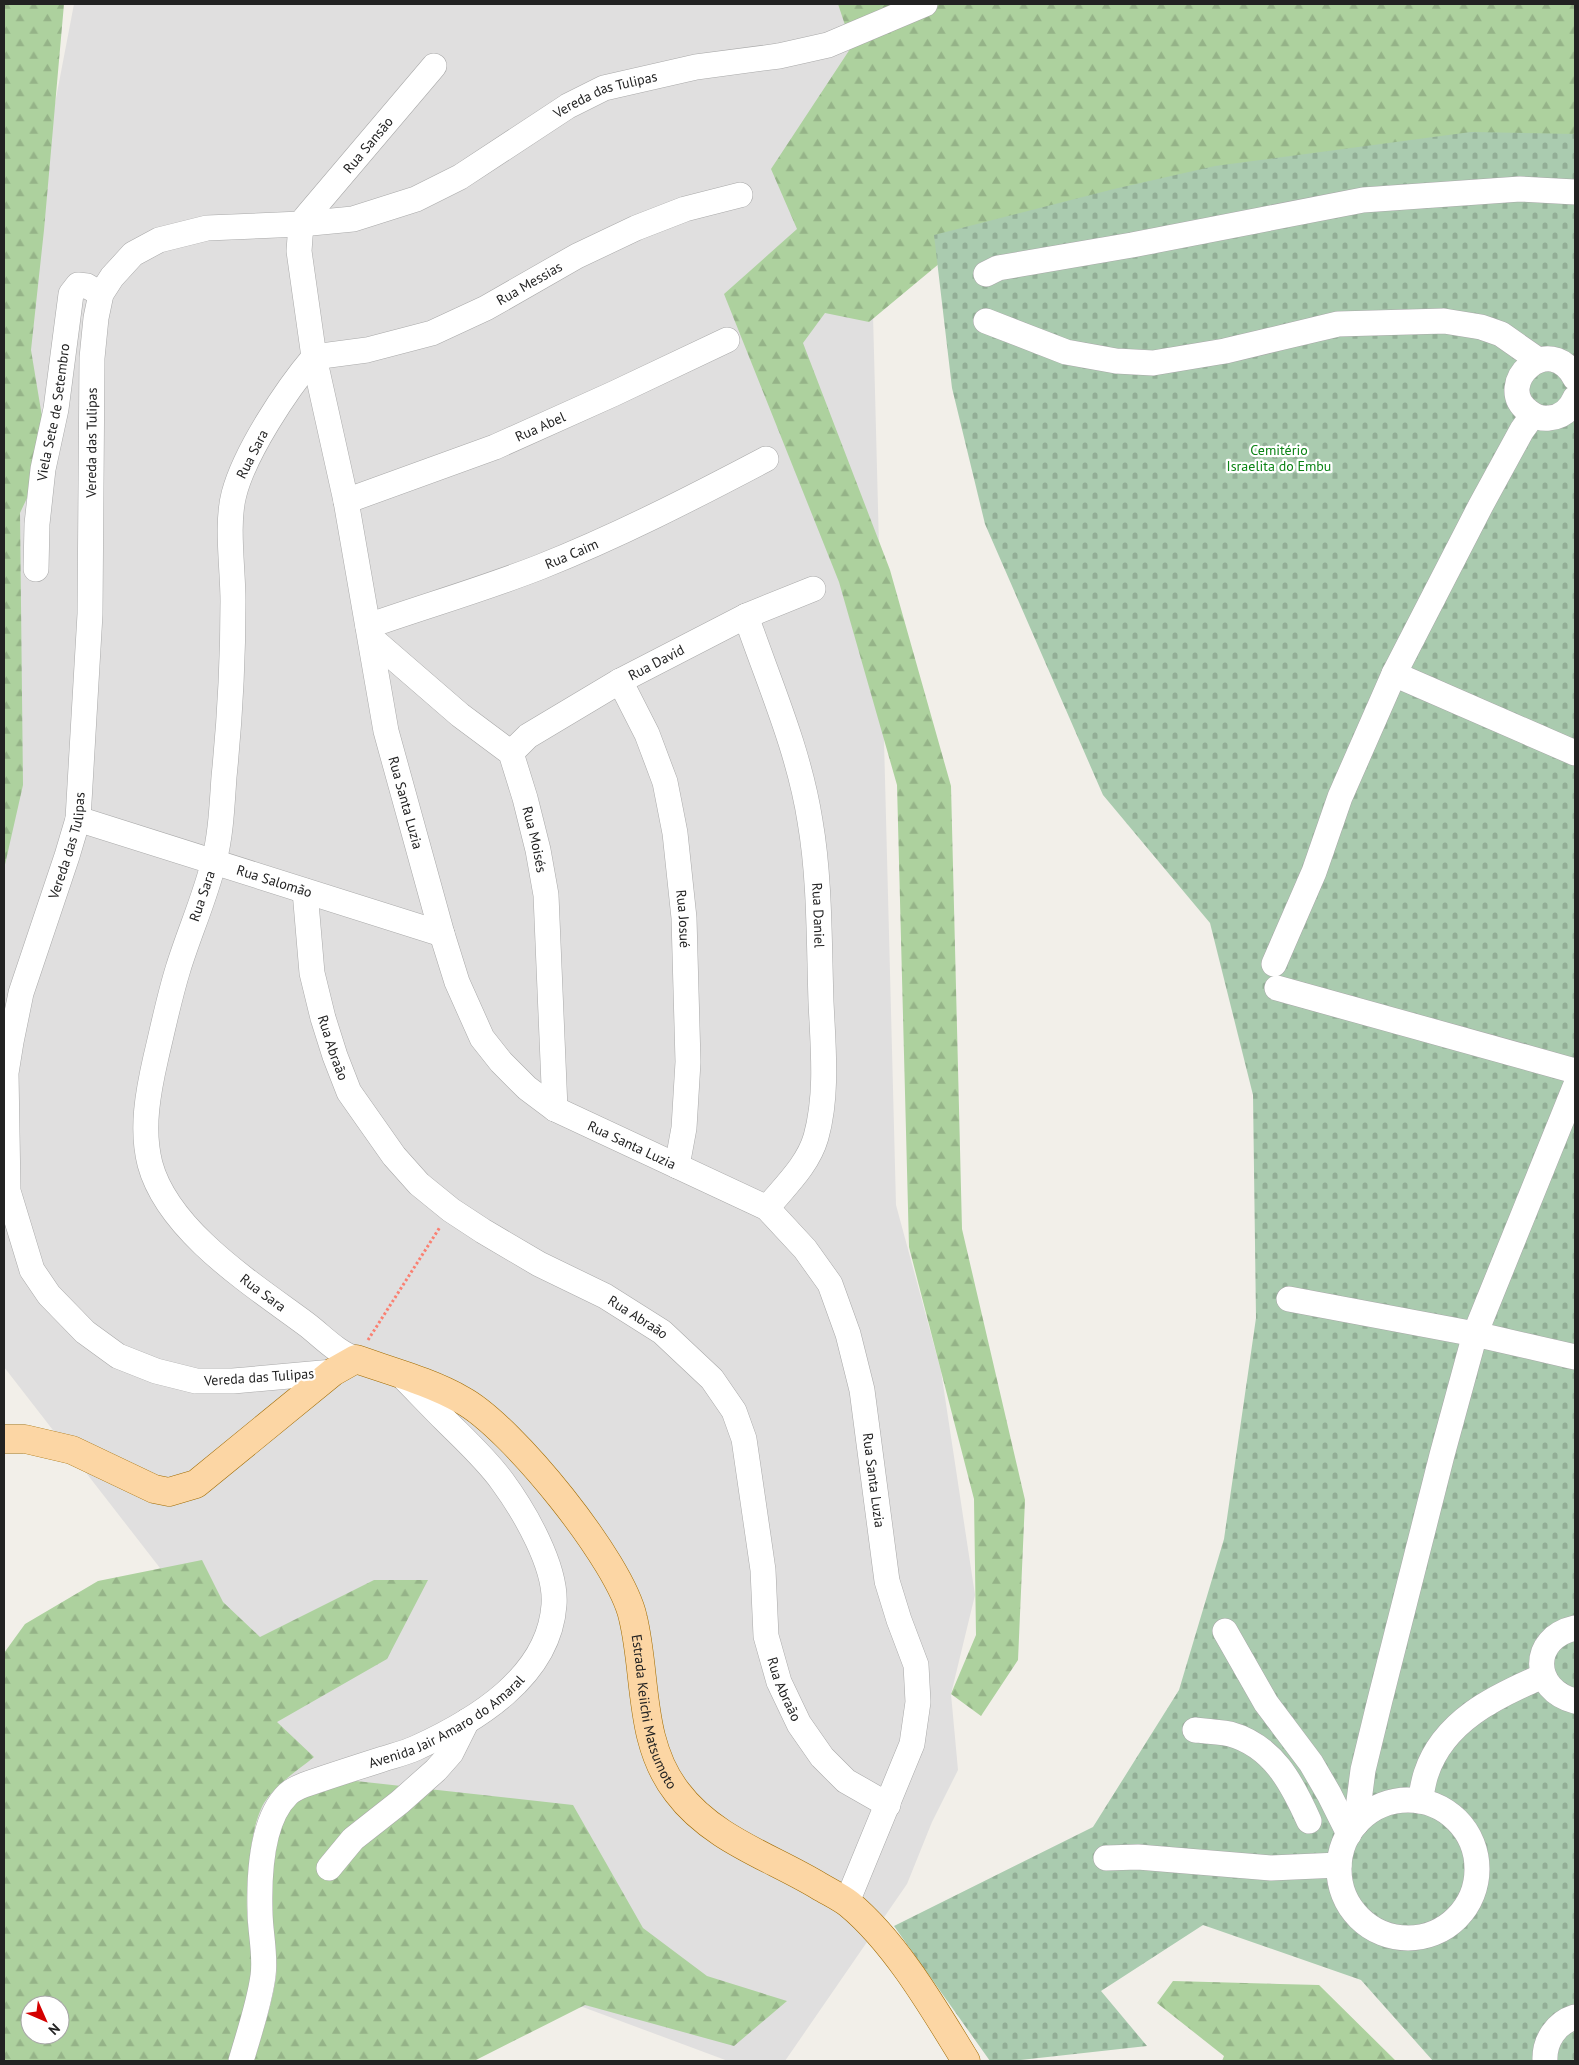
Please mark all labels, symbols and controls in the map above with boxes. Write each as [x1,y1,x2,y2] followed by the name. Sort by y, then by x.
[549,67,659,123] street label: Vereda das Tulipas
[339,113,397,177] street label: Rua Sansão
[493,257,566,309] street label: Rua Messias
[33,342,73,483] street label: Viela Sete de Setembro
[82,387,101,499] street label: Vereda das Tulipas
[512,408,568,446] street label: Rua Abel
[232,426,272,481] street label: Rua Sara
[1227,441,1331,475] park label: Cemitério Israelita do Embu
[542,535,601,573] street label: Rua Caim
[625,640,687,684] street label: Rua David
[384,754,427,851] street label: Rua Santa Luzia
[44,792,89,902] street label: Vereda das Tulipas
[518,804,551,874] street label: Rua Moisés
[234,861,314,901] street label: Rua Salomão
[185,868,219,924] street label: Rua Sara
[808,882,829,948] street label: Rua Daniel
[672,889,694,948] street label: Rua Josué
[314,1013,353,1083] street label: Rua Abraão
[585,1117,679,1173] street label: Rua Santa Luzia
[236,1270,290,1316] street label: Rua Sara
[605,1291,672,1343] street label: Rua Abraão
[202,1364,315,1390] street label: Vereda das Tulipas
[859,1432,889,1529] street label: Rua Santa Luzia
[627,1633,681,1793] street label: Estrada Keiichi Matsumoto
[763,1655,805,1724] street label: Rua Abraão
[366,1671,528,1772] street label: Avenida Jair Amaro do Amaral
[20,1995,70,2045] north arrow
[45,2020,64,2039] text: N

